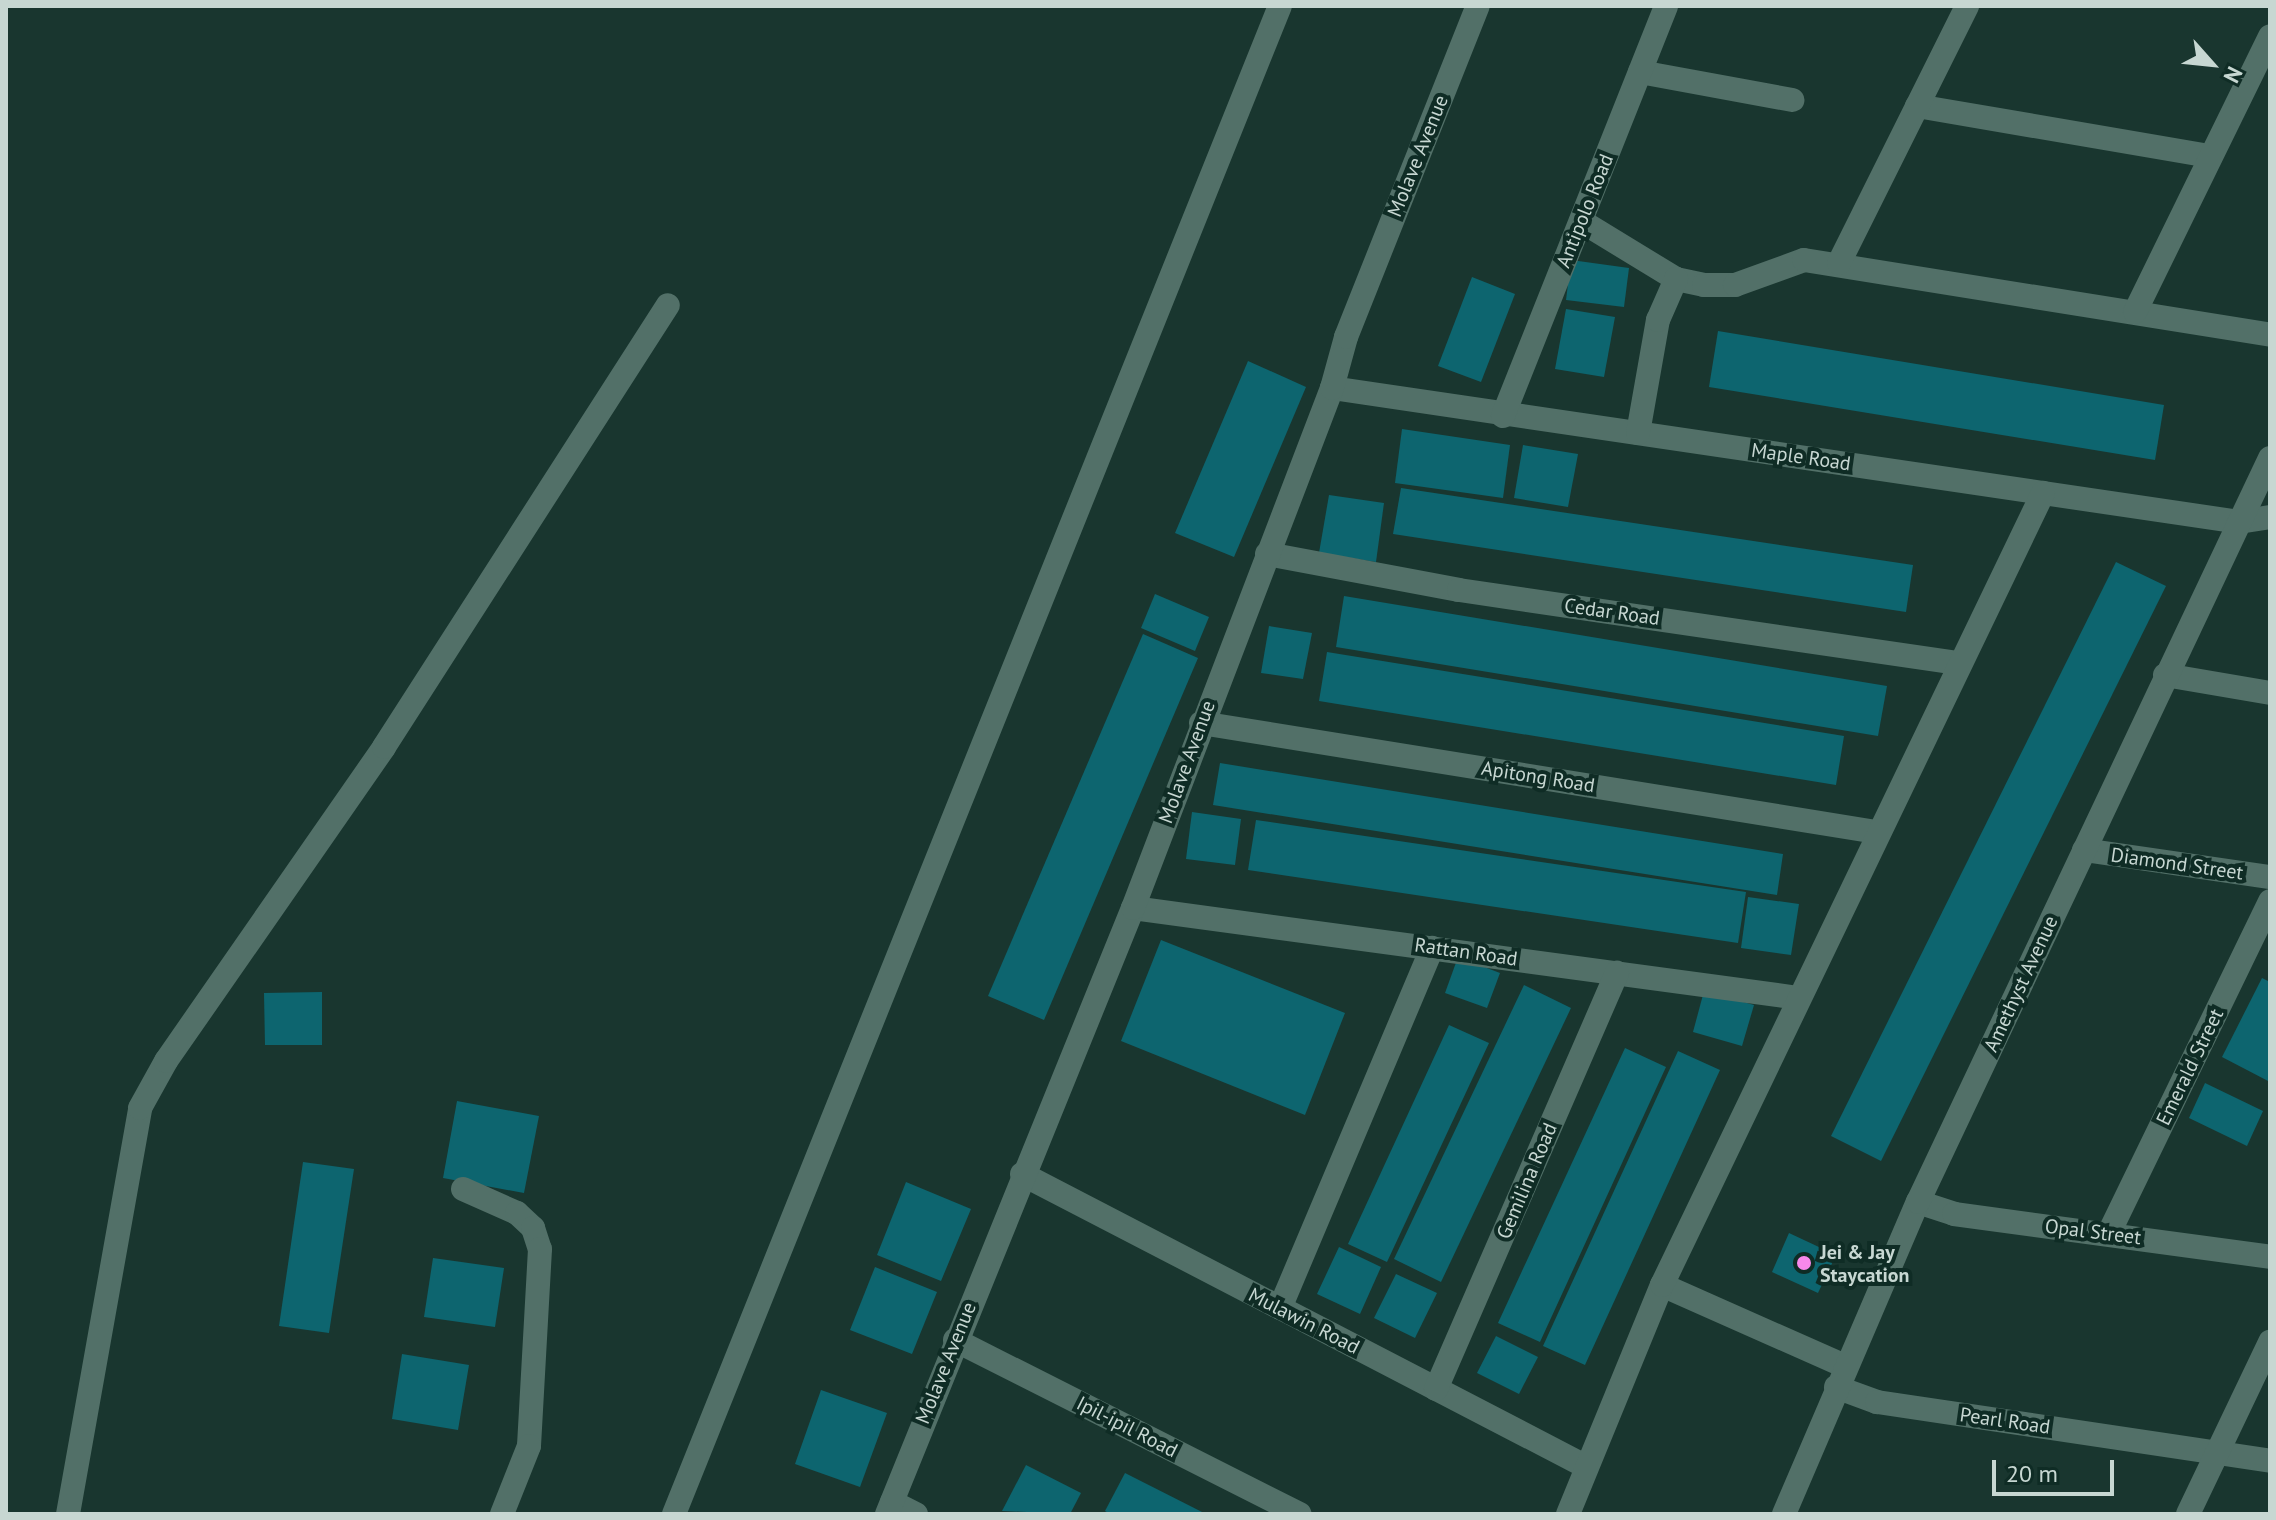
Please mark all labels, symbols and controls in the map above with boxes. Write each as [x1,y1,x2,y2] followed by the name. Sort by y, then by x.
[2172,24,2252,104] north arrow
[2218,62,2249,88] text: N
[1383,91,1453,221] street label: Molave Avenue
[1551,151,1619,271] street label: Antipolo Road
[1750,438,1852,476] street label: Maple Road
[1563,593,1661,631] street label: Cedar Road
[1154,697,1220,827] street label: Molave Avenue
[1480,756,1596,798] street label: Apitong Road
[2109,843,2245,885] street label: Diamond Street
[1979,912,2063,1056] street label: Amethyst Avenue
[1413,933,1519,971] street label: Rattan Road
[2151,1005,2229,1129] street label: Emerald Street
[1492,1119,1562,1243] street label: Gemilina Road
[2044,1214,2142,1250] street label: Opal Street
[1820,1240,1909,1287] place label: Jei & Jay Staycation
[1795,1254,1813,1272] marker: Jei & Jay Staycation
[1245,1283,1363,1359] street label: Mulawin Road
[911,1298,981,1428] street label: Molave Avenue
[1073,1391,1181,1463] street label: Ipil-ipil Road
[1958,1403,2052,1439] street label: Pearl Road
[1996,1444,2118,1494] scale bar
[2006,1458,2058,1489] text: 20 m

